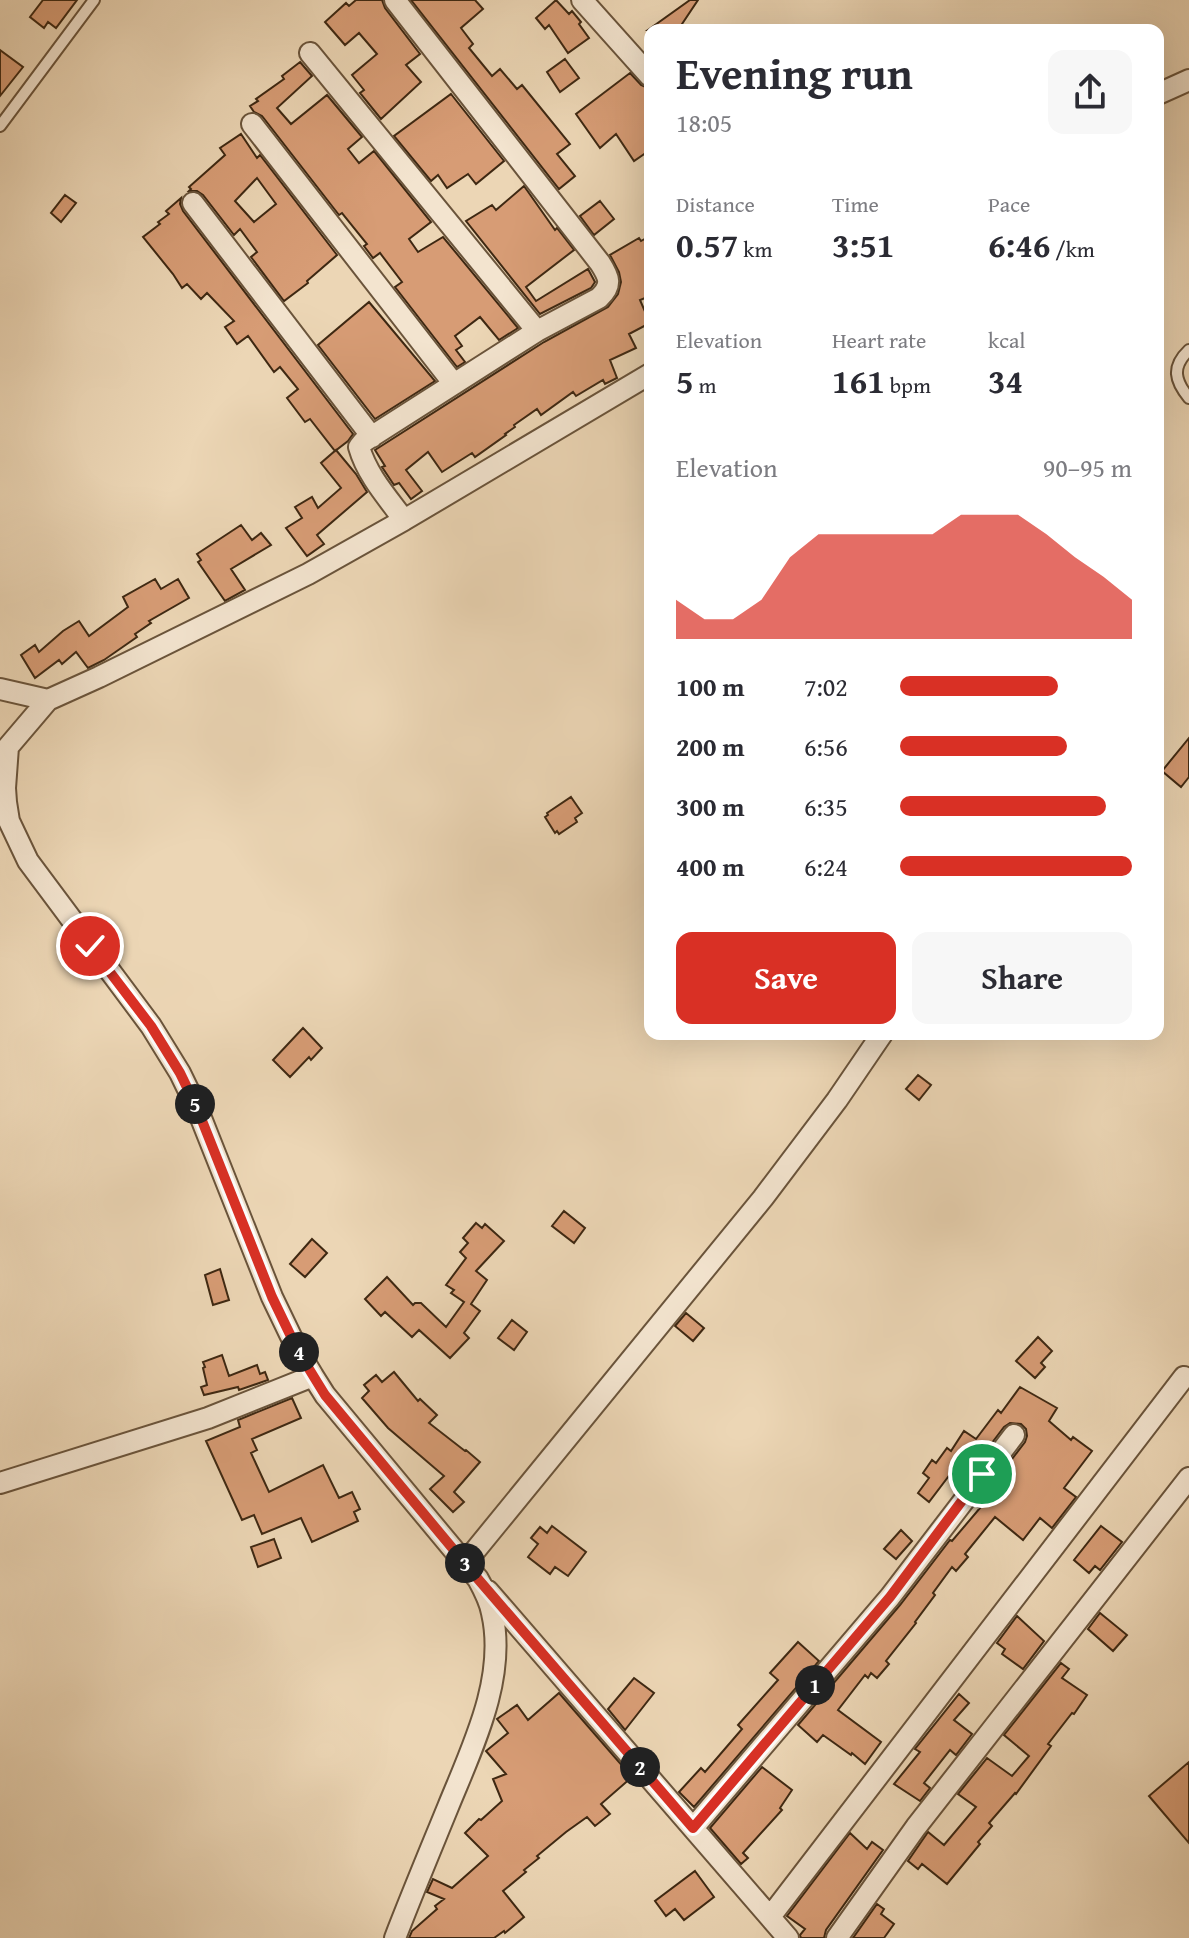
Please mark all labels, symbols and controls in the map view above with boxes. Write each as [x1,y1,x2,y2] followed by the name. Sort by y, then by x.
[676,41,913,105] text: Evening run
[1048,50,1132,134] button: share
[676,103,732,142] text: 18:05
[676,188,755,220] text: Distance
[832,188,879,220] text: Time
[988,188,1030,220] text: Pace
[676,220,738,269] text: 0.57
[832,220,894,269] text: 3:51
[988,220,1050,269] text: 6:46
[738,233,772,265] text: km
[1050,233,1095,265] text: /km
[676,324,762,356] text: Elevation
[832,324,926,356] text: Heart rate
[988,324,1026,356] text: kcal
[676,356,694,405] text: 5
[832,356,885,405] text: 161
[988,356,1023,405] text: 34
[694,369,716,401] text: m
[885,369,931,401] text: bpm
[676,448,778,487] text: Elevation
[1043,448,1132,487] text: 90–95 m
[676,667,744,706] text: 100 m
[804,667,848,706] text: 7:02
[676,727,744,766] text: 200 m
[804,727,848,766] text: 6:56
[676,787,744,826] text: 300 m
[804,787,848,826] text: 6:35
[676,847,744,886] text: 400 m
[804,847,848,886] text: 6:24
[56,912,124,980] pin
[68,924,112,968] icon: check
[676,932,896,1024] button: Save
[912,932,1132,1024] button: Share
[175,1084,215,1124] pin: 5
[189,1088,201,1120] text: 5
[279,1332,319,1372] pin: 4
[293,1336,305,1368] text: 4
[948,1440,1016,1508] pin
[960,1452,1004,1496] icon: arrive
[445,1543,485,1583] pin: 3
[459,1547,471,1579] text: 3
[795,1665,835,1705] pin: 1
[809,1669,821,1701] text: 1
[620,1747,660,1787] pin: 2
[634,1751,646,1783] text: 2

